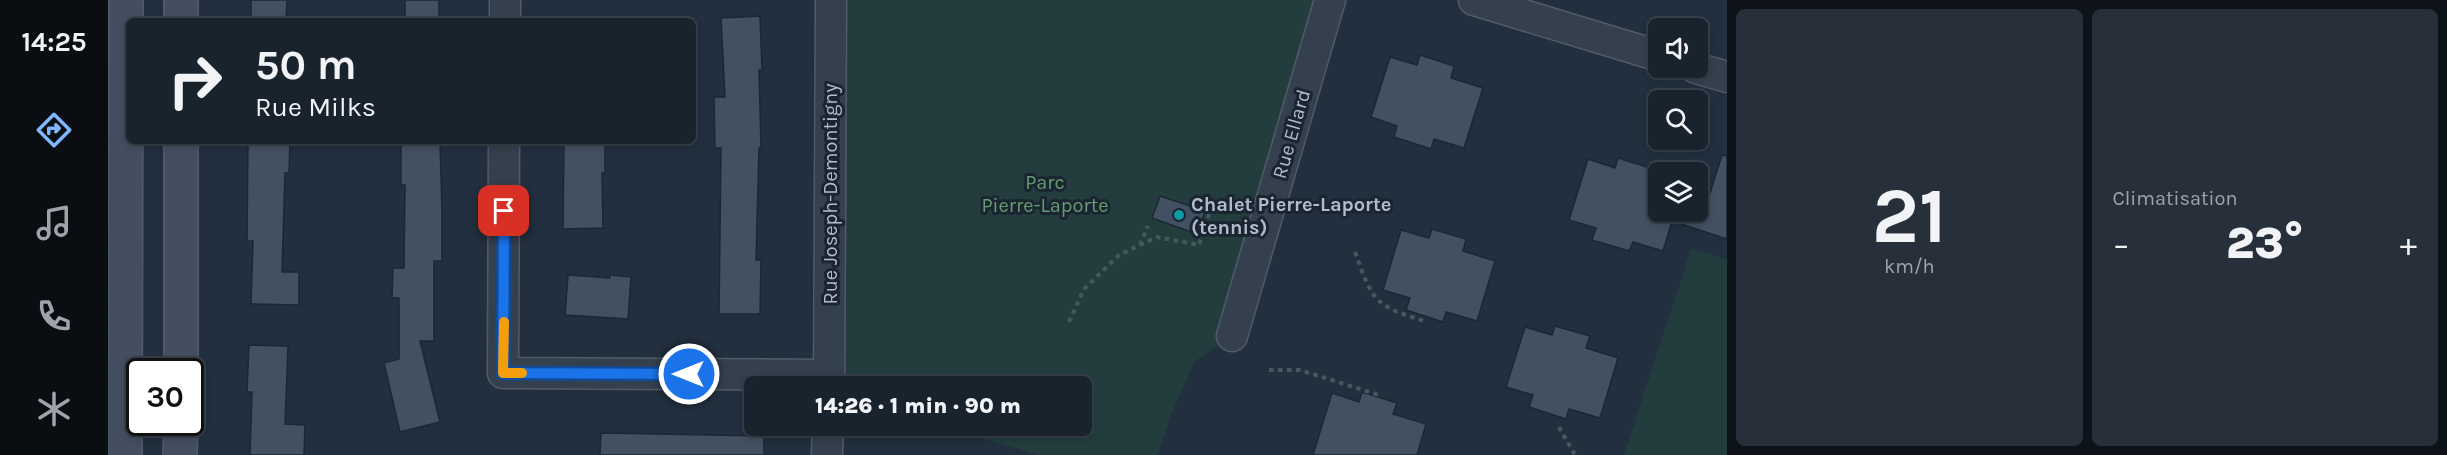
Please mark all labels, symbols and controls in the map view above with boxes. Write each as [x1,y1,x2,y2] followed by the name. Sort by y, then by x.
[1648,18,1708,222] map controls
[1648,18,1708,78] button: sound
[21,26,87,58] text: 14:25
[255,40,357,90] text: 50 m
[156,42,234,120] icon: right
[819,83,842,305] street label: Rue Joseph-Demontigny
[1268,87,1315,181] street label: Rue Ellard
[1648,90,1708,150] button: search
[255,91,376,123] text: Rue Milks
[33,109,75,151] icon: directions
[1648,162,1708,222] button: layers
[1872,170,1947,262] text: 21
[982,171,1109,217] park label: Parc Pierre-Laporte
[478,185,529,236] pin
[2113,187,2238,210] text: Climatisation
[1191,193,1391,239] place label: Chalet Pierre-Laporte (tennis)
[487,194,520,227] icon: arrive
[33,202,75,244] icon: music
[1172,208,1186,222] marker: Chalet Pierre-Laporte (tennis)
[2226,217,2304,269] text: 23°
[2113,225,2130,263] text: −
[2400,225,2417,263] text: +
[1884,255,1935,278] text: km/h
[33,295,75,337] icon: phone
[657,342,721,406] position arrow
[126,358,204,436] speed limit sign: 30
[33,388,75,430] icon: climate
[815,393,1021,419] text: 14:26 · 1 min · 90 m

